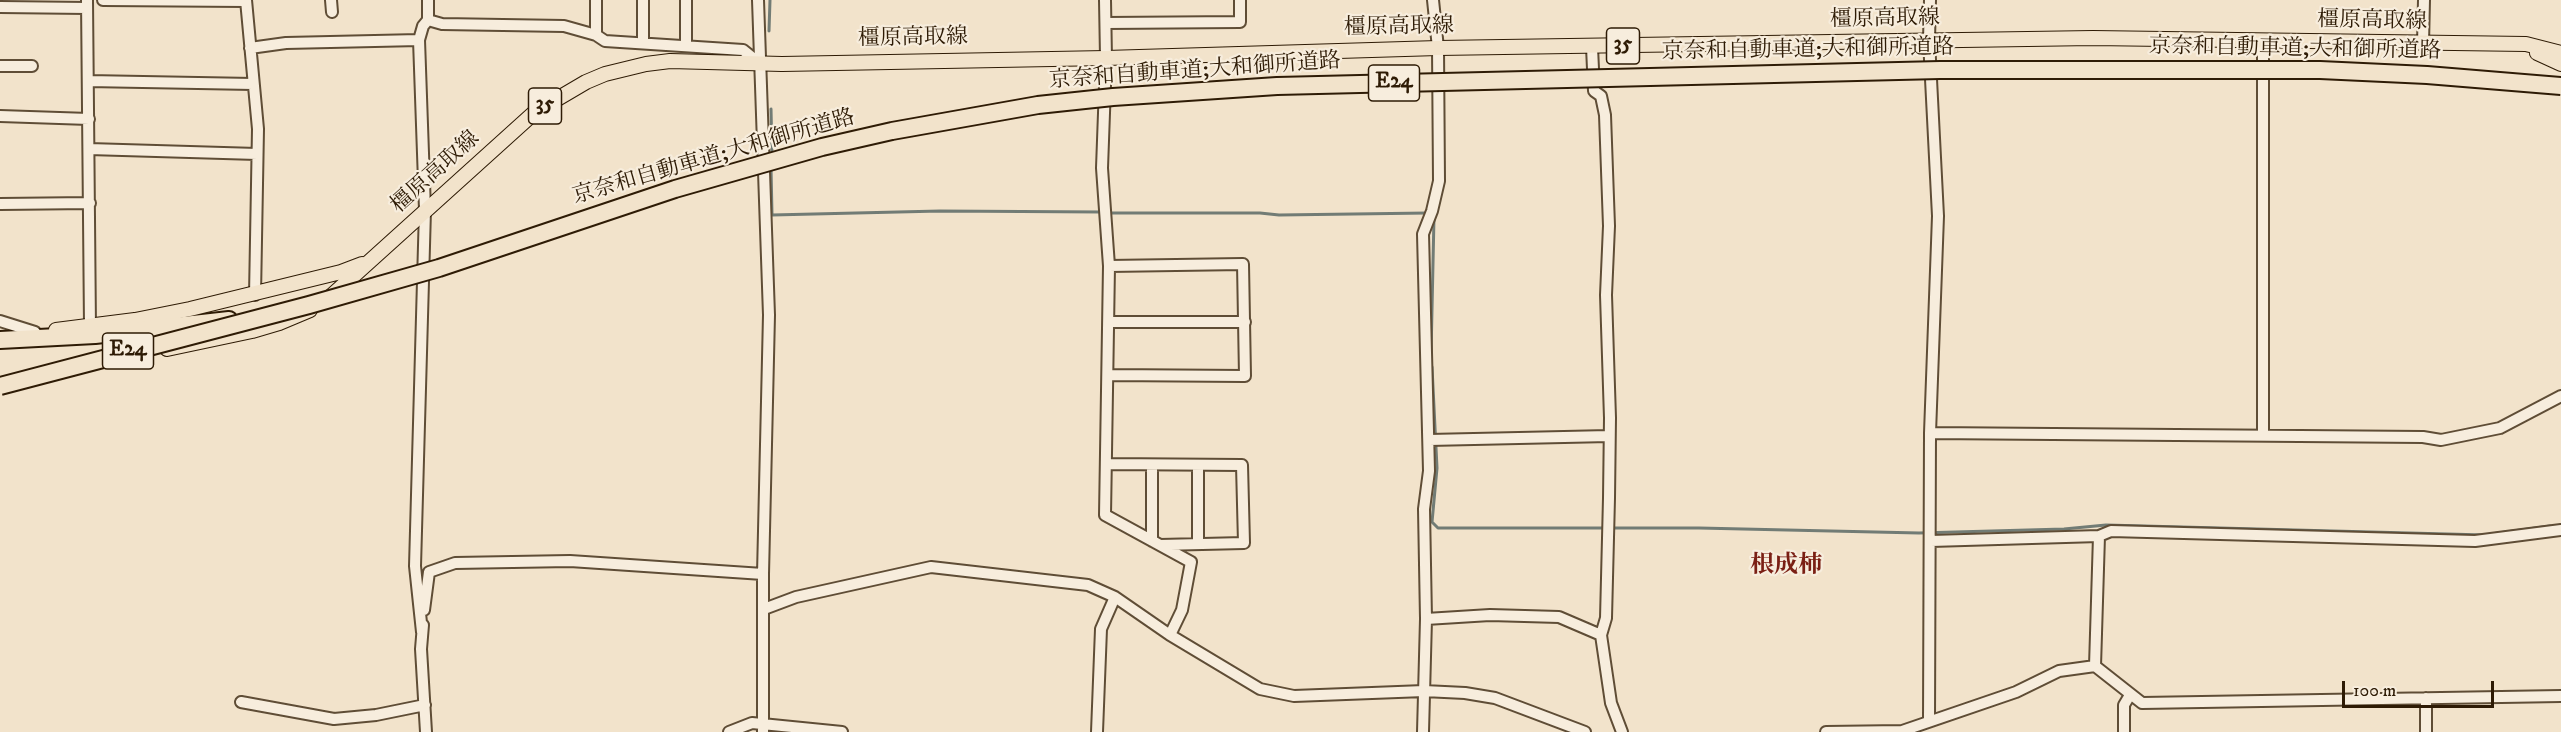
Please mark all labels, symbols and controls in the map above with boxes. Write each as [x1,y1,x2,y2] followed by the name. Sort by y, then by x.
[1830,6,1940,34] street label: 橿原高取線
[2317,8,2427,36] street label: 橿原高取線
[1344,14,1454,42] street label: 橿原高取線
[858,25,968,53] street label: 橿原高取線
[1606,28,1640,64] road number: 35
[2149,34,2441,66] street label: 京奈和自動車道;大和御所道路
[1662,35,1954,67] street label: 京奈和自動車道;大和御所道路
[1048,49,1342,95] street label: 京奈和自動車道;大和御所道路
[1368,65,1420,101] road number: E24
[528,88,562,124] road number: 35
[570,105,858,211] street label: 京奈和自動車道;大和御所道路
[386,126,486,220] street label: 橿原高取線
[102,333,154,369] road number: E24
[1750,553,1822,581] district label: 根成柿
[2345,669,2496,707] scale bar
[2353,680,2396,702] text: 100 m

